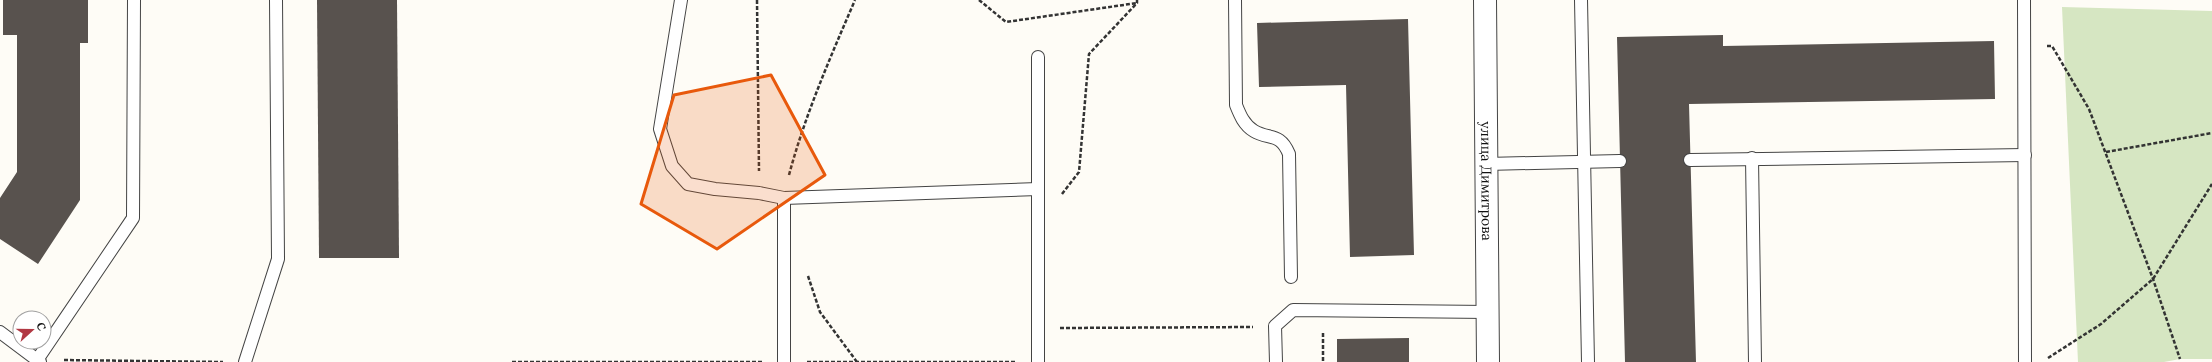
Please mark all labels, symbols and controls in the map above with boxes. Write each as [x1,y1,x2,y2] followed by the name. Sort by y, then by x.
[1477,121,1496,241] street label: улица Димитрова
[12,310,52,350] north arrow
[33,320,49,333] text: С

